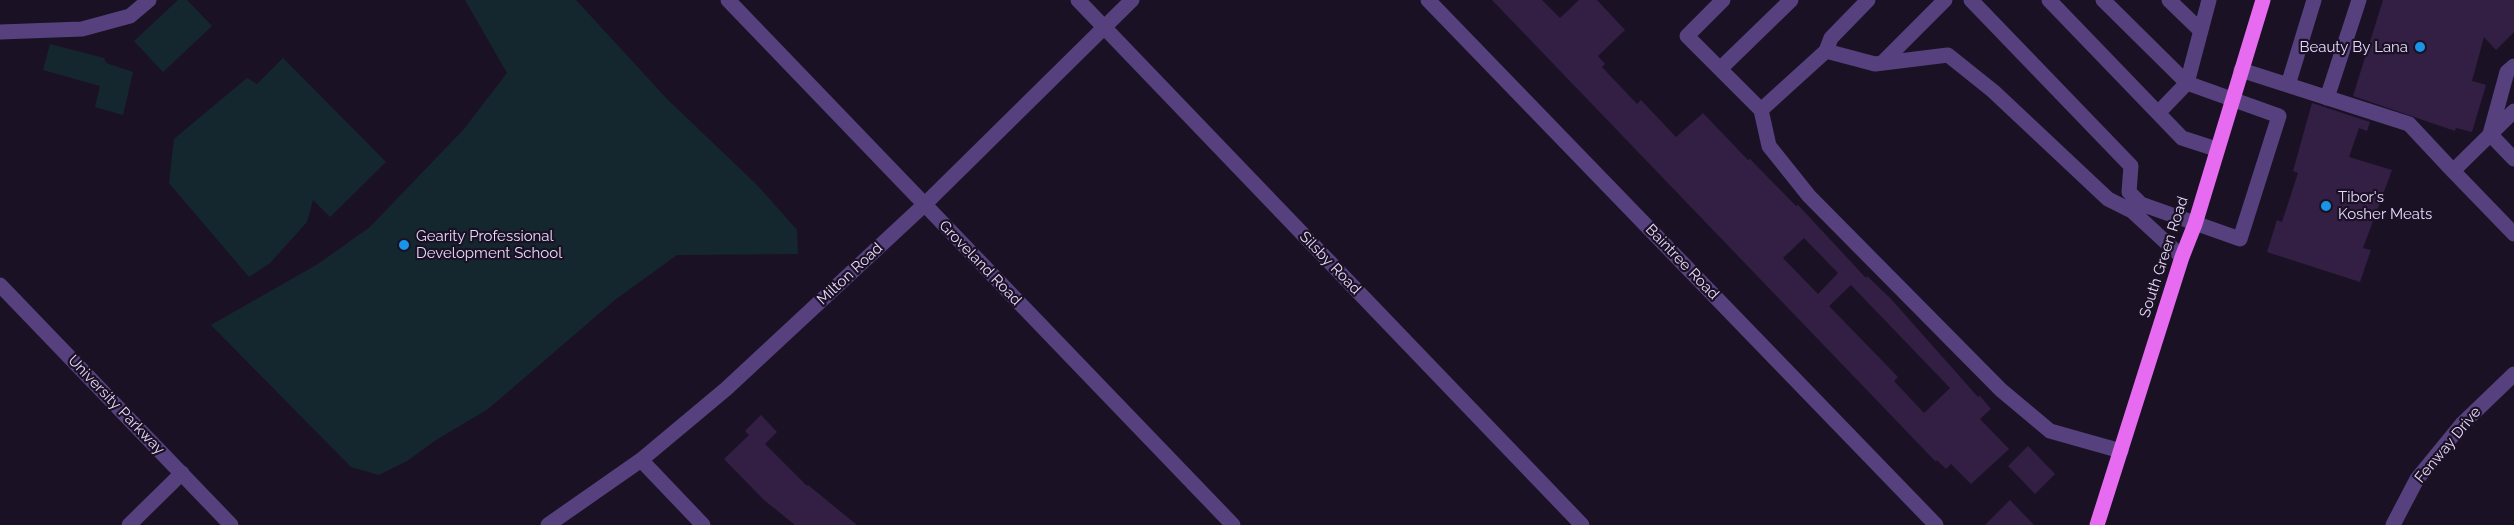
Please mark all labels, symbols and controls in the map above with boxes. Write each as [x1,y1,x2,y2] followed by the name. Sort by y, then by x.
[2299,38,2408,56] place label: Beauty By Lana
[2413,40,2427,54] marker: Beauty By Lana
[2338,188,2432,223] place label: Tibor's Kosher Meats
[2136,194,2192,320] street label: South Green Road
[2319,199,2333,213] marker: Tibor's Kosher Meats
[935,217,1025,309] street label: Groveland Road
[1642,221,1722,303] street label: Baintree Road
[416,227,562,262] place label: Gearity Professional Development School
[1296,228,1364,298] street label: Silsby Road
[397,238,411,252] marker: Gearity Professional Development School
[814,239,886,309] street label: Milton Road
[64,352,168,458] street label: University Parkway
[2411,403,2485,487] street label: Fenway Drive

